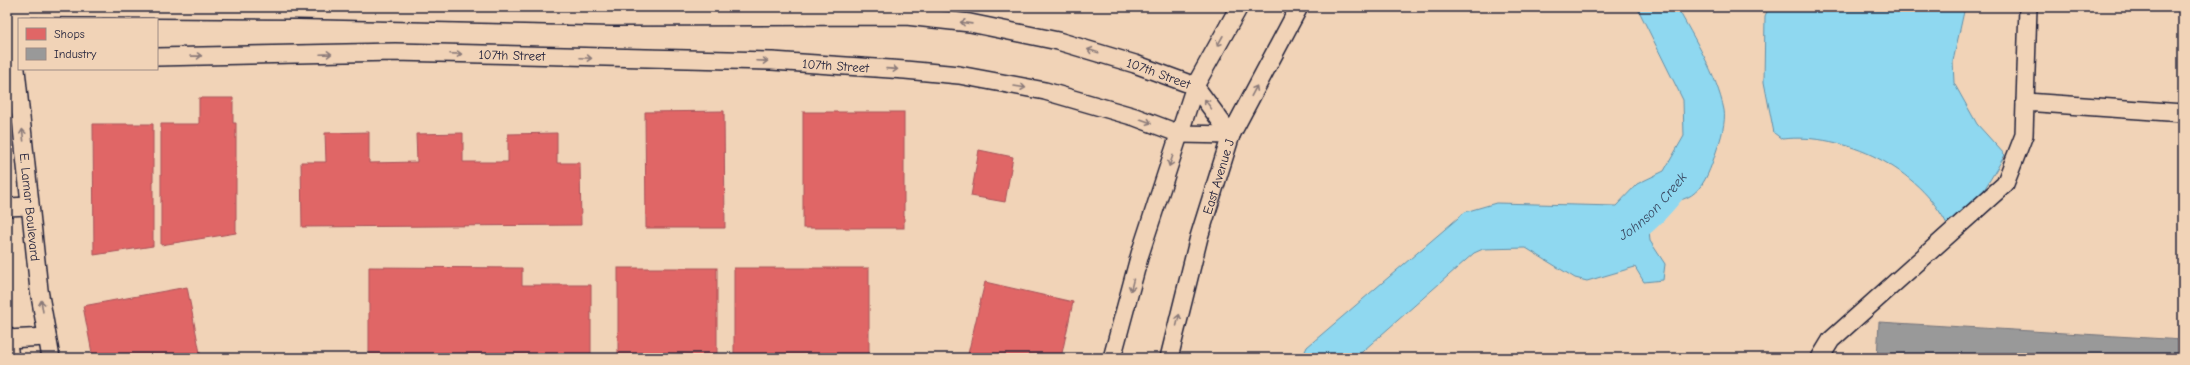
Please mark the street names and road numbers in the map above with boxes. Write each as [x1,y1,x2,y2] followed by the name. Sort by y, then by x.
[478,46,547,63] street label: 107th Street
[1125,55,1194,92] street label: 107th Street
[802,56,871,75] street label: 107th Street
[1199,137,1237,216] street label: East Avenue J
[17,152,43,262] street label: E. Lamar Boulevard

